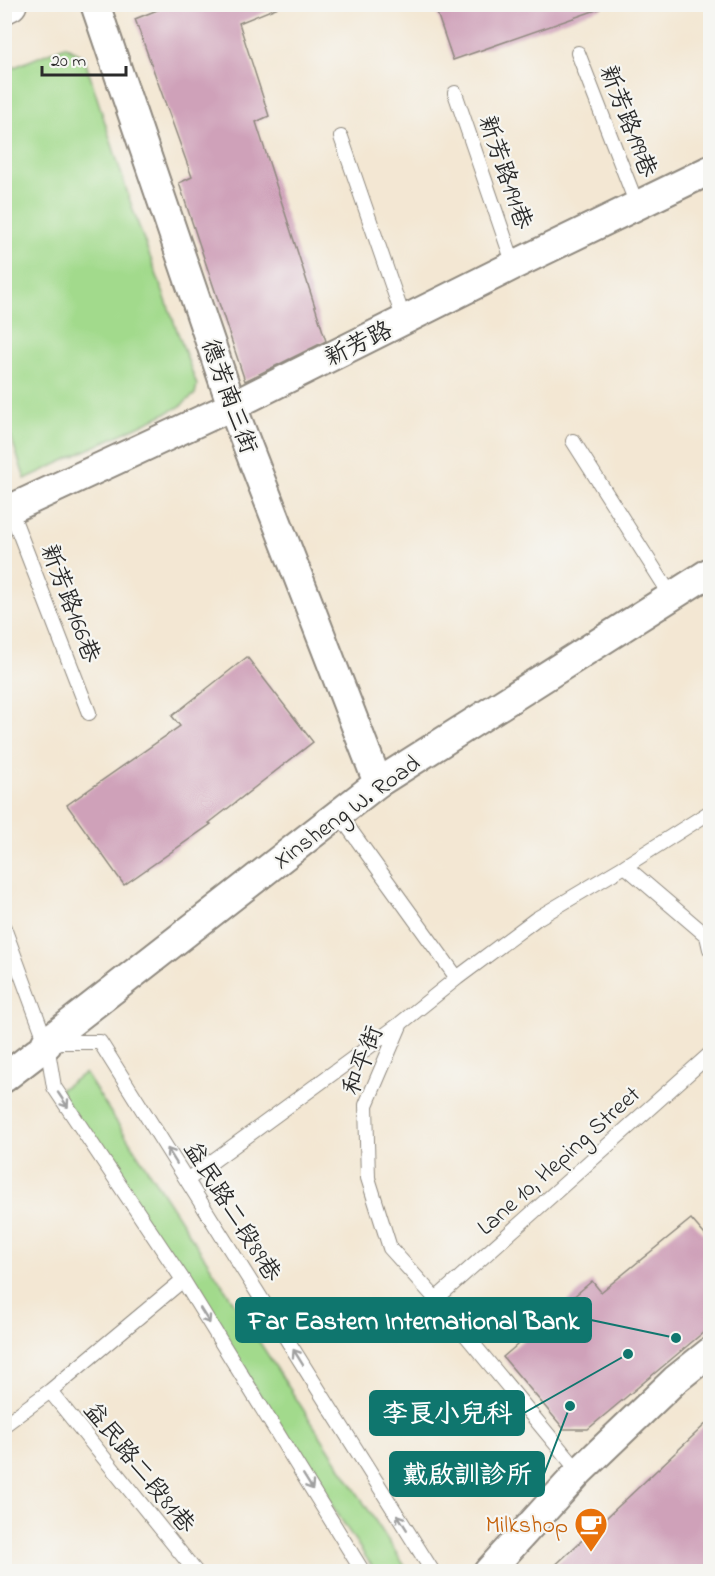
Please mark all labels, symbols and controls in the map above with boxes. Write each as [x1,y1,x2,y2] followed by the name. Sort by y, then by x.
[42,39,126,77] scale bar
[51,49,86,75] text: 20 m
[589,60,664,183] street label: 新芳路199巷
[468,111,539,235] street label: 新芳路191巷
[319,314,399,377] street label: 新芳路
[191,334,265,459] street label: 德芳南三街
[30,539,107,668] street label: 新芳路166巷
[267,747,429,879] street label: Xinsheng W. Road
[335,1021,394,1101] street label: 和平街
[470,1079,649,1245] street label: Lane 10, Heping Street
[57,1092,69,1108] one-way arrow
[174,1135,288,1290] street label: 益民路二段89巷
[165,1148,178,1165] one-way arrow
[236,1298,591,1342] callout: Far Eastern International Bank
[247,1304,580,1342] text: Far Eastern International Bank
[199,1307,211,1324] one-way arrow
[292,1349,304,1366] one-way arrow
[370,1391,524,1435] callout: 李良小兒科
[74,1395,202,1542] street label: 益民路二段81巷
[382,1397,513,1435] text: 李良小兒科
[390,1452,544,1496] callout: 戴啟訓診所
[402,1458,532,1496] text: 戴啟訓診所
[302,1473,314,1490] one-way arrow
[573,1506,609,1553] cafe icon: Milkshop
[485,1509,568,1544] place label: Milkshop
[396,1514,408,1531] one-way arrow

